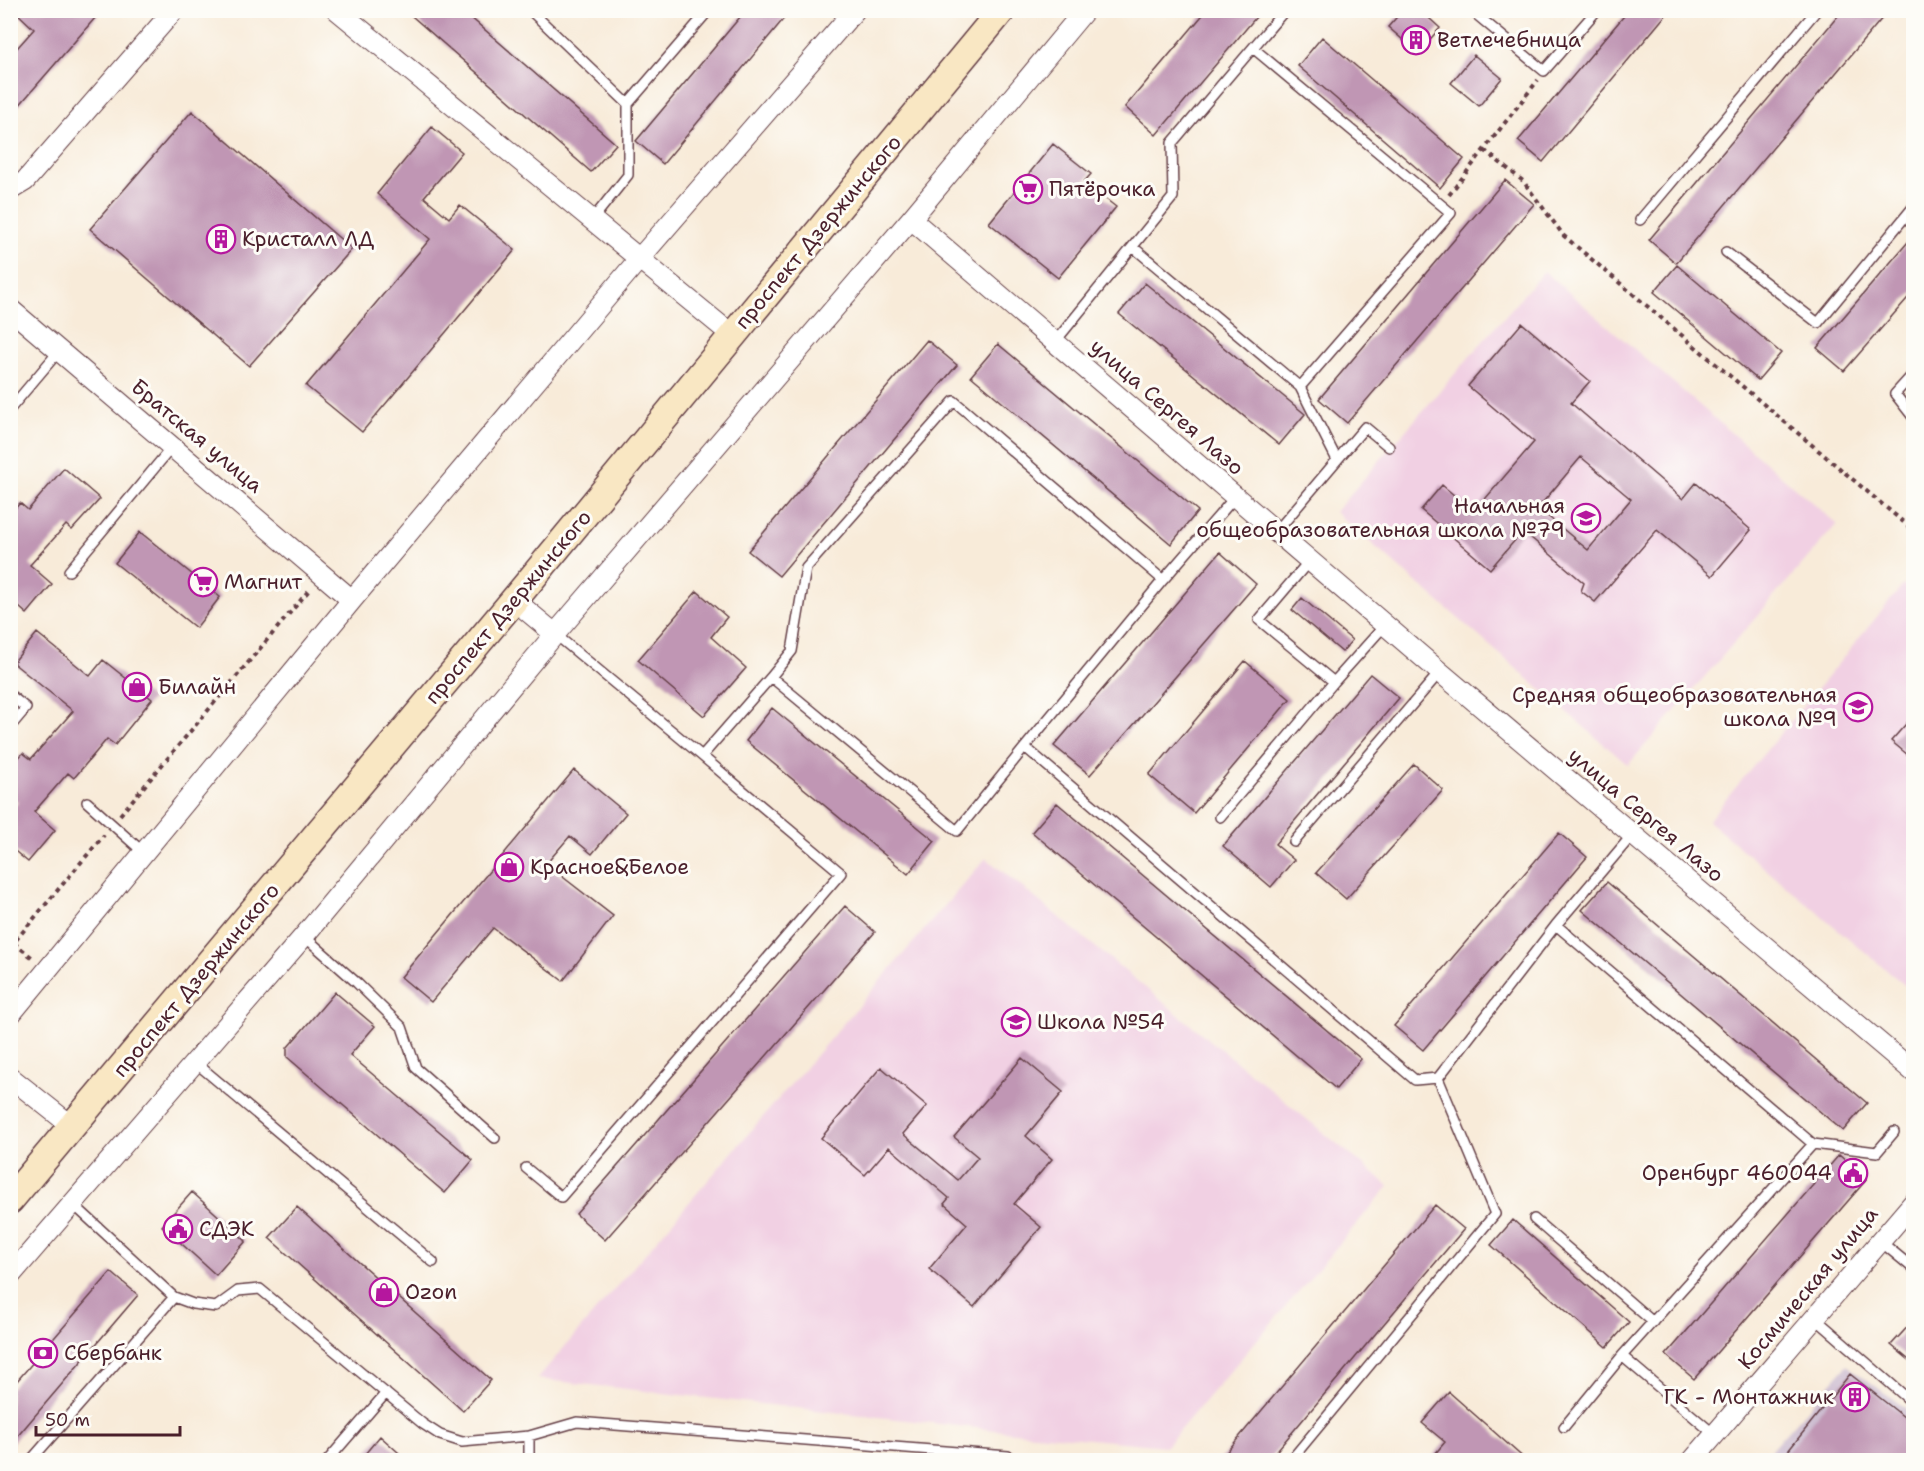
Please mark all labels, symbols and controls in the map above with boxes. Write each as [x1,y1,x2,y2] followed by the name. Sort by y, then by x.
[1400,24,1432,56] building icon: Ветлечебница
[1437,26,1581,54] place label: Ветлечебница
[728,129,908,335] street label: проспект Дзержинского
[1012,173,1044,205] supermarket icon: Пятёрочка
[1049,175,1155,203] place label: Пятёрочка
[205,223,237,255] building icon: Кристалл ЛД
[242,225,374,253] place label: Кристалл ЛД
[1084,332,1250,482] street label: улица Сергея Лазо
[125,373,269,499] street label: Братская улица
[1196,492,1565,544] place label: Начальная общеобразовательная школа №79
[1570,502,1602,534] school or university icon: Начальная общеобразовательная школа №79
[418,504,598,710] street label: проспект Дзержинского
[187,566,219,598] supermarket icon: Магнит
[224,568,303,596] place label: Магнит
[121,671,153,703] shop icon: Билайн
[158,673,236,701] place label: Билайн
[1512,681,1837,733] place label: Средняя общеобразовательная школа №9
[1842,691,1874,723] school or university icon: Средняя общеобразовательная школа №9
[1562,742,1730,888] street label: улица Сергея Лазо
[493,851,525,883] shop icon: Красное&Белое
[530,853,689,881] place label: Красное&Белое
[106,877,286,1083] street label: проспект Дзержинского
[1000,1006,1032,1038] school or university icon: Школа №54
[1037,1008,1165,1036] place label: Школа №54
[1837,1157,1869,1189] public building icon: Оренбург 460044
[1642,1159,1832,1187] place label: Оренбург 460044
[1732,1201,1884,1375] street label: Космическая улица
[162,1213,194,1245] public building icon: СДЭК
[199,1215,255,1243] place label: СДЭК
[368,1276,400,1308] shop icon: Ozon
[405,1278,457,1306] place label: Ozon
[27,1337,59,1369] bank icon: Сбербанк
[64,1339,162,1367] place label: Сбербанк
[1839,1381,1871,1413] building icon: ГК - Монтажник
[1664,1383,1834,1411] place label: ГК - Монтажник
[36,1399,180,1437] scale bar
[45,1408,90,1432] text: 50 m

